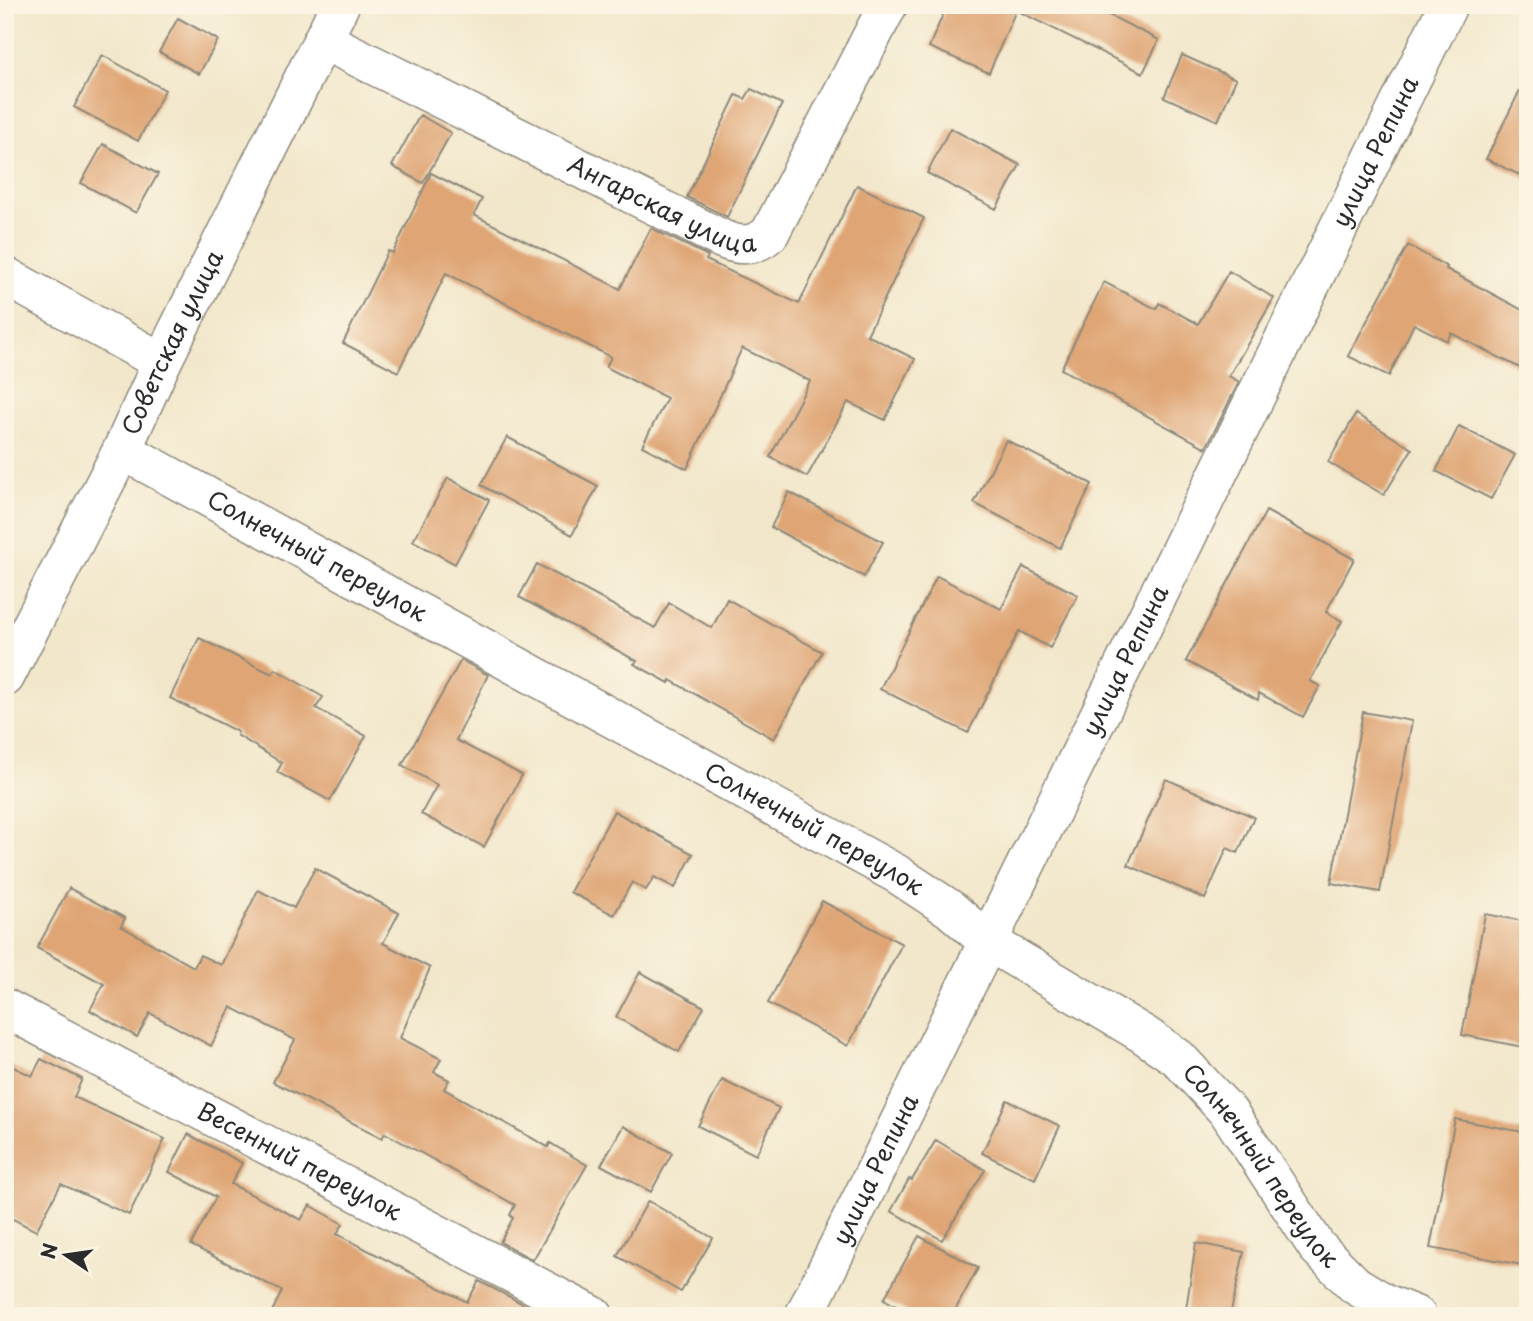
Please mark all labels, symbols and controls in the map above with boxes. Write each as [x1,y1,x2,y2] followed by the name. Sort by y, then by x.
[1322,69,1426,233] street label: улица Репина
[562,145,758,261] street label: Ангарская улица
[111,243,231,440] street label: Советская улица
[201,480,435,630] street label: Солнечный переулок
[1072,578,1176,741] street label: улица Репина
[699,752,932,903] street label: Солнечный переулок
[1175,1054,1348,1276] street label: Солнечный переулок
[822,1087,926,1250] street label: улица Репина
[192,1092,409,1229] street label: Весенний переулок
[32,1220,102,1290] north arrow
[33,1240,64,1261] text: N

